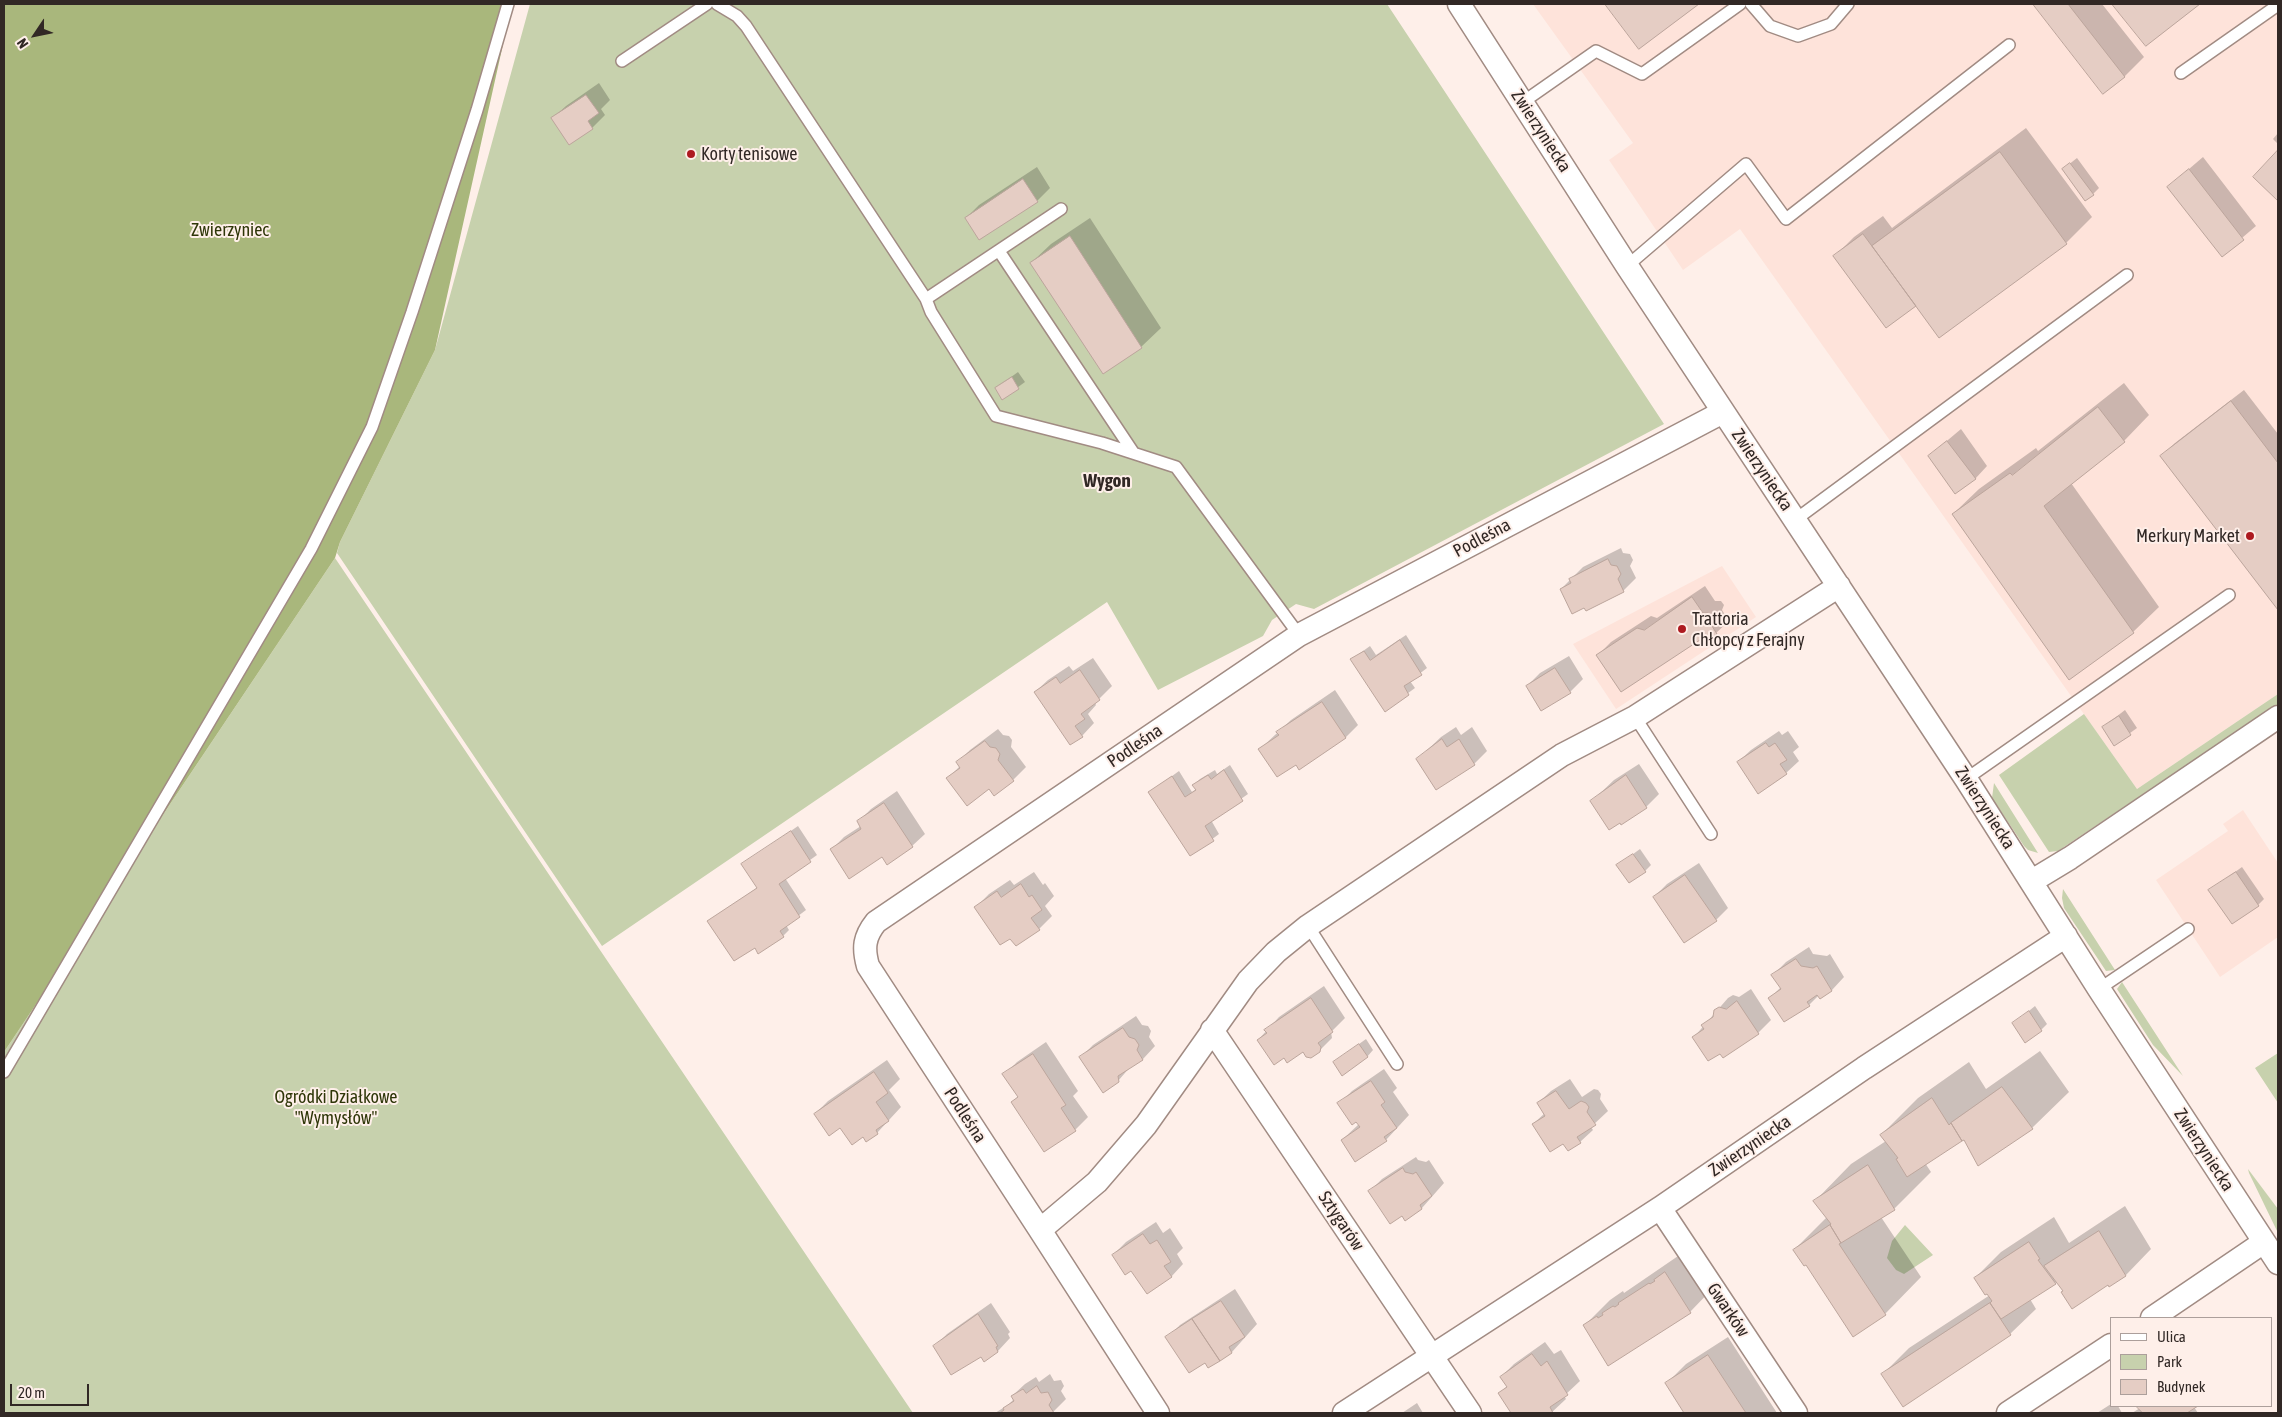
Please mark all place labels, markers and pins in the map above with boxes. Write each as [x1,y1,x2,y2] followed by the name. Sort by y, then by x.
[701,143,798,165] place label: Korty tenisowe
[685,148,697,160] marker: Korty tenisowe
[2136,525,2240,547] place label: Merkury Market
[2244,530,2256,542] marker: Merkury Market
[1692,608,1805,650] place label: Trattoria Chłopcy z Ferajny
[1676,623,1688,635] marker: Trattoria Chłopcy z Ferajny

